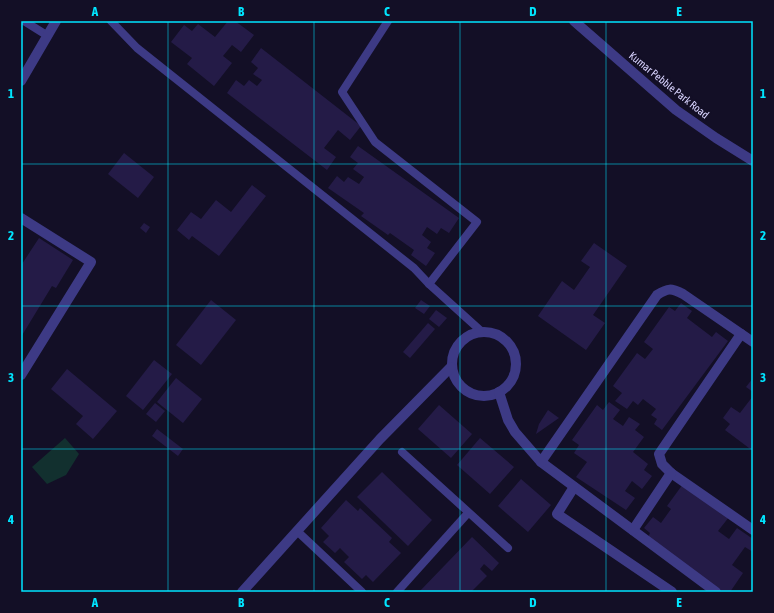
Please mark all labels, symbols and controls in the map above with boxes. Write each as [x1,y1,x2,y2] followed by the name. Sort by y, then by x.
[91,4,99,19] text: A
[238,4,245,19] text: B
[384,4,390,19] text: C
[529,4,537,19] text: D
[676,4,682,19] text: E
[627,49,711,121] street label: Kumar Pebble Park Road
[8,86,14,101] text: 1
[760,86,766,101] text: 1
[8,228,14,243] text: 2
[760,228,766,243] text: 2
[8,370,14,385] text: 3
[760,370,766,385] text: 3
[7,512,14,527] text: 4
[759,512,766,527] text: 4
[91,595,99,610] text: A
[238,595,245,610] text: B
[384,595,390,610] text: C
[529,595,537,610] text: D
[676,595,682,610] text: E

